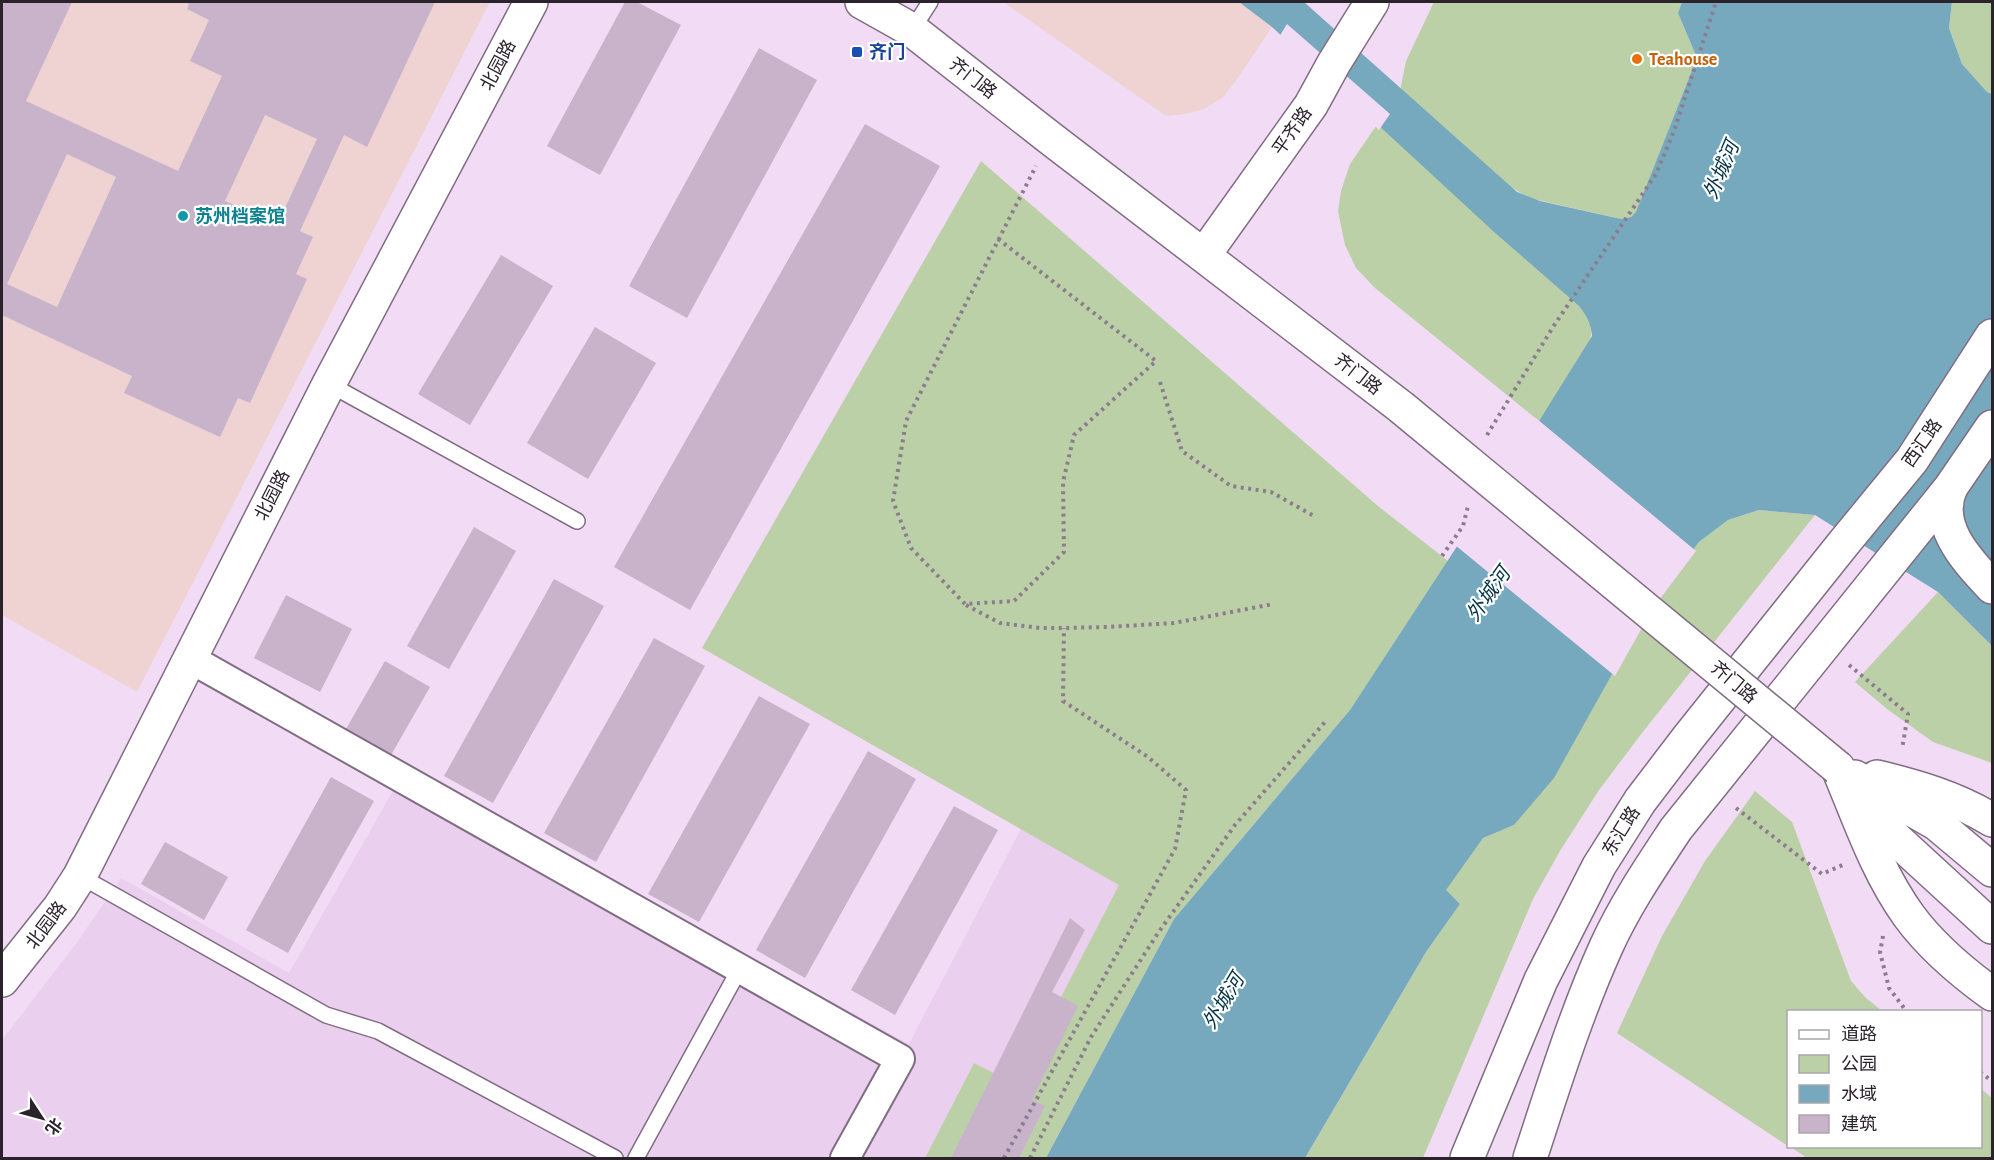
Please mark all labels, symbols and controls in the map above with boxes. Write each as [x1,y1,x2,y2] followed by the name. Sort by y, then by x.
[476,36,520,94] street label: 北园路
[869,42,905,62] place label: 齐门
[850,45,864,59] marker: 齐门
[1649,51,1717,69] place label: Teahouse
[1630,52,1644,66] marker: Teahouse
[946,53,1000,103] street label: 齐门路
[1268,103,1316,159] street label: 平齐路
[1700,135,1744,202] water label: 外城河
[195,206,285,226] place label: 苏州档案馆
[176,209,190,223] marker: 苏州档案馆
[1331,349,1385,399] street label: 齐门路
[1898,415,1946,471] street label: 西汇路
[251,466,293,524] street label: 北园路
[1463,560,1517,625] water label: 外城河
[1707,657,1761,707] street label: 齐门路
[1598,803,1644,859] street label: 东汇路
[22,897,70,953] street label: 北园路
[1199,967,1250,1032] water label: 外城河
[1787,1010,1982,1148] legend
[1841,1024,1877,1044] text: 道路
[1841,1055,1877,1074] text: 公园
[1841,1085,1877,1104] text: 水域
[12,1088,72,1148] north arrow
[1841,1114,1877,1134] text: 建筑
[42,1115,65,1138] text: 北

